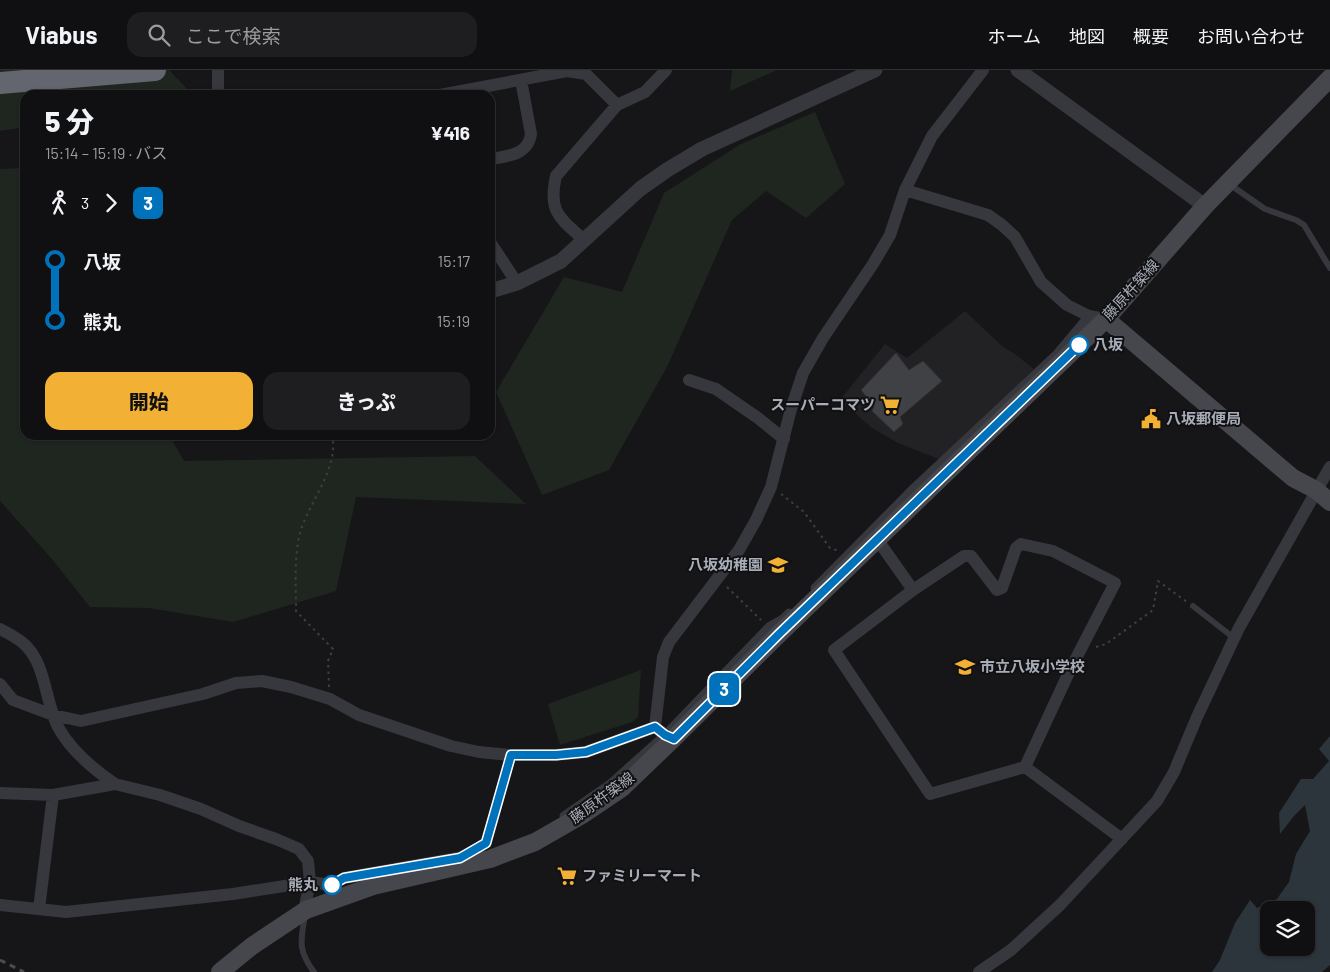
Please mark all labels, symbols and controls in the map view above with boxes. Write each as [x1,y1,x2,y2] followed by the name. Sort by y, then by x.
[127,12,477,57] search box
[25,20,97,49] text: Viabus
[145,21,173,49] icon: search
[185,24,280,47] text: ここで検索
[988,25,1041,47] text: ホーム
[1069,25,1105,47] text: 地図
[1133,25,1169,47] text: 概要
[1197,25,1305,47] text: お問い合わせ
[45,104,94,138] text: 5 分
[430,121,470,144] text: ¥416
[45,143,167,162] text: 15:14 – 15:19 · バス
[45,189,73,217] icon: walk
[97,189,125,217] icon: forward
[143,192,153,214] text: 3
[81,193,89,212] text: 3
[83,250,121,273] text: 八坂
[438,251,470,270] text: 15:17
[1098,255,1162,323] street label: 藤原杵築線
[83,310,121,333] text: 熊丸
[437,311,470,330] text: 15:19
[1069,335,1089,355] marker: 八坂
[1093,335,1123,353] place label: 八坂
[45,372,253,430] button: 開始
[263,372,470,430] button: きっぷ
[879,394,901,416] supermarket icon: スーパーコマツ
[770,395,875,413] place label: スーパーコマツ
[1140,408,1162,430] public building icon: 八坂郵便局
[1166,409,1241,427] place label: 八坂郵便局
[767,554,789,576] school or university icon: 八坂幼稚園
[688,555,763,573] place label: 八坂幼稚園
[954,656,976,678] school or university icon: 市立八坂小学校
[980,657,1085,675] place label: 市立八坂小学校
[708,673,740,705] line badge: 3
[719,678,729,700] text: 3
[566,768,637,827] street label: 藤原杵築線
[556,865,578,887] supermarket icon: ファミリーマート
[582,866,702,884] place label: ファミリーマート
[288,875,318,893] place label: 熊丸
[322,875,342,895] marker: 熊丸
[1260,901,1315,956] map controls
[1260,901,1315,956] button: layers

